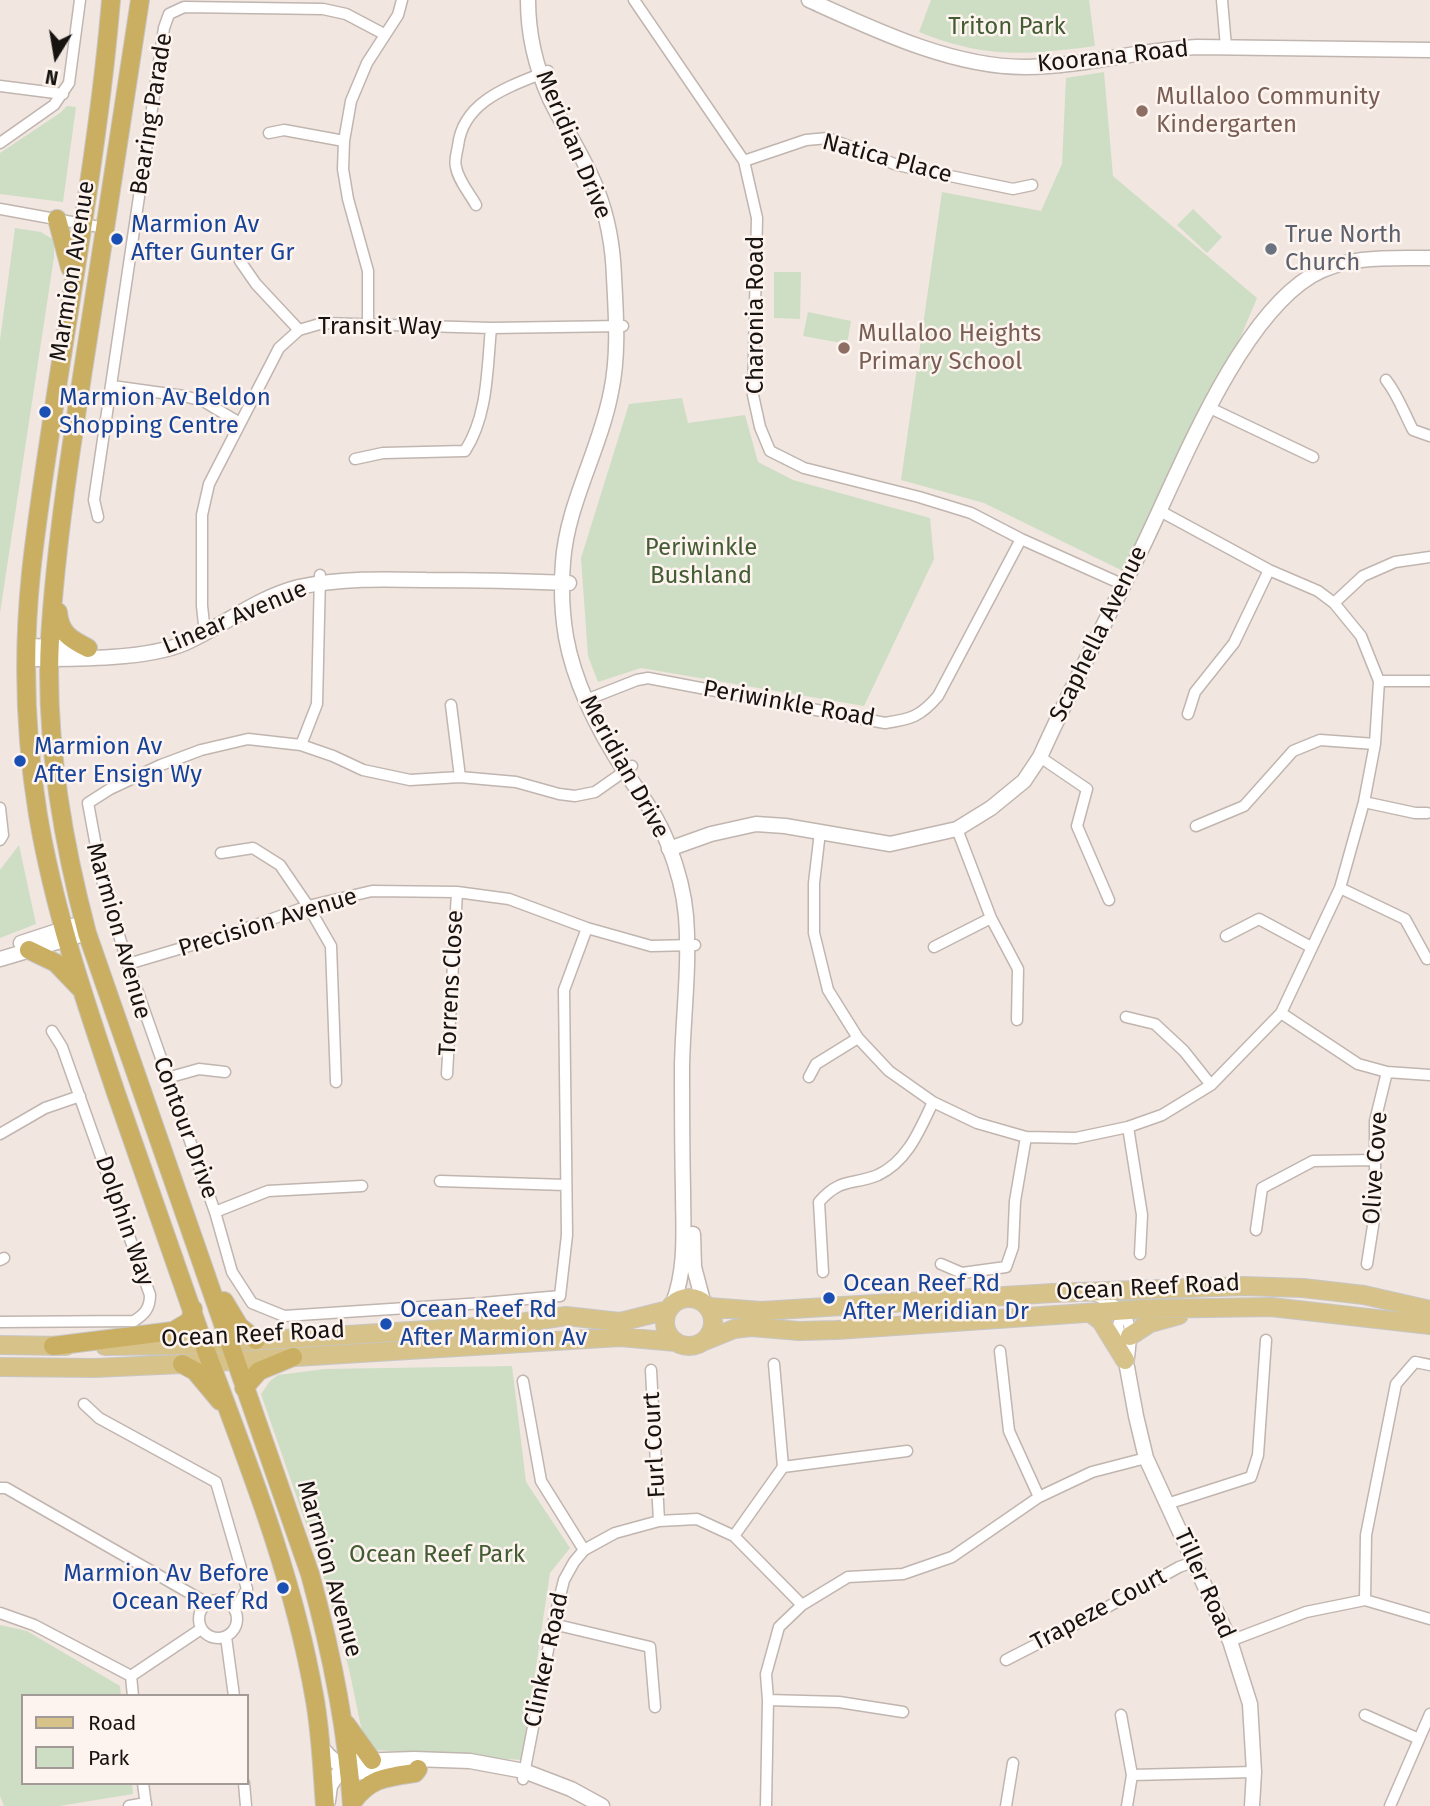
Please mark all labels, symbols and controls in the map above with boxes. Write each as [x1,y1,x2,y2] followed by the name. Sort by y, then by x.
[948,13,1066,41] park label: Triton Park
[21,21,91,91] north arrow
[125,31,179,197] street label: Bearing Parade
[1036,35,1190,79] street label: Koorana Road
[44,65,60,90] text: N
[529,66,617,224] street label: Meridian Drive
[1156,83,1380,139] place label: Mullaloo Community Kindergarten
[1134,103,1150,119] marker: Mullaloo Community Kindergarten
[819,128,955,190] street label: Natica Place
[45,179,101,363] street label: Marmion Avenue
[131,211,294,267] place label: Marmion Av After Gunter Gr
[1285,221,1402,277] place label: True North Church
[109,231,125,247] marker: Marmion Av After Gunter Gr
[742,236,770,394] street label: Charonia Road
[1263,241,1279,257] marker: True North Church
[318,313,442,341] street label: Transit Way
[858,320,1041,376] place label: Mullaloo Heights Primary School
[836,340,852,356] marker: Mullaloo Heights Primary School
[59,384,271,440] place label: Marmion Av Beldon Shopping Centre
[37,404,53,420] marker: Marmion Av Beldon Shopping Centre
[645,534,757,590] park label: Periwinkle Bushland
[1044,542,1154,726] street label: Scaphella Avenue
[159,575,311,661] street label: Linear Avenue
[701,675,877,733] street label: Periwinkle Road
[573,691,675,843] street label: Meridian Drive
[34,733,202,789] place label: Marmion Av After Ensign Wy
[12,753,28,769] marker: Marmion Av After Ensign Wy
[79,839,157,1023] street label: Marmion Avenue
[175,882,361,964] street label: Precision Avenue
[434,909,470,1057] street label: Torrens Close
[146,1053,224,1203] street label: Contour Drive
[1358,1111,1394,1225] street label: Olive Cove
[88,1152,160,1290] street label: Dolphin Way
[1055,1269,1241,1307] street label: Ocean Reef Road
[843,1270,1029,1326] place label: Ocean Reef Rd After Meridian Dr
[821,1290,837,1306] marker: Ocean Reef Rd After Meridian Dr
[400,1296,587,1352] place label: Ocean Reef Rd After Marmion Av
[160,1316,346,1354] street label: Ocean Reef Road
[378,1316,394,1332] marker: Ocean Reef Rd After Marmion Av
[638,1391,672,1499] street label: Furl Court
[290,1477,368,1661] street label: Marmion Avenue
[1167,1525,1241,1643] street label: Tiller Road
[349,1541,525,1569] park label: Ocean Reef Park
[63,1560,269,1616] place label: Marmion Av Before Ocean Reef Rd
[1026,1562,1172,1658] street label: Trapeze Court
[275,1580,291,1596] marker: Marmion Av Before Ocean Reef Rd
[519,1590,575,1730] street label: Clinker Road
[21,1694,248,1785] legend
[88,1710,136,1736] text: Road
[88,1745,129,1771] text: Park

